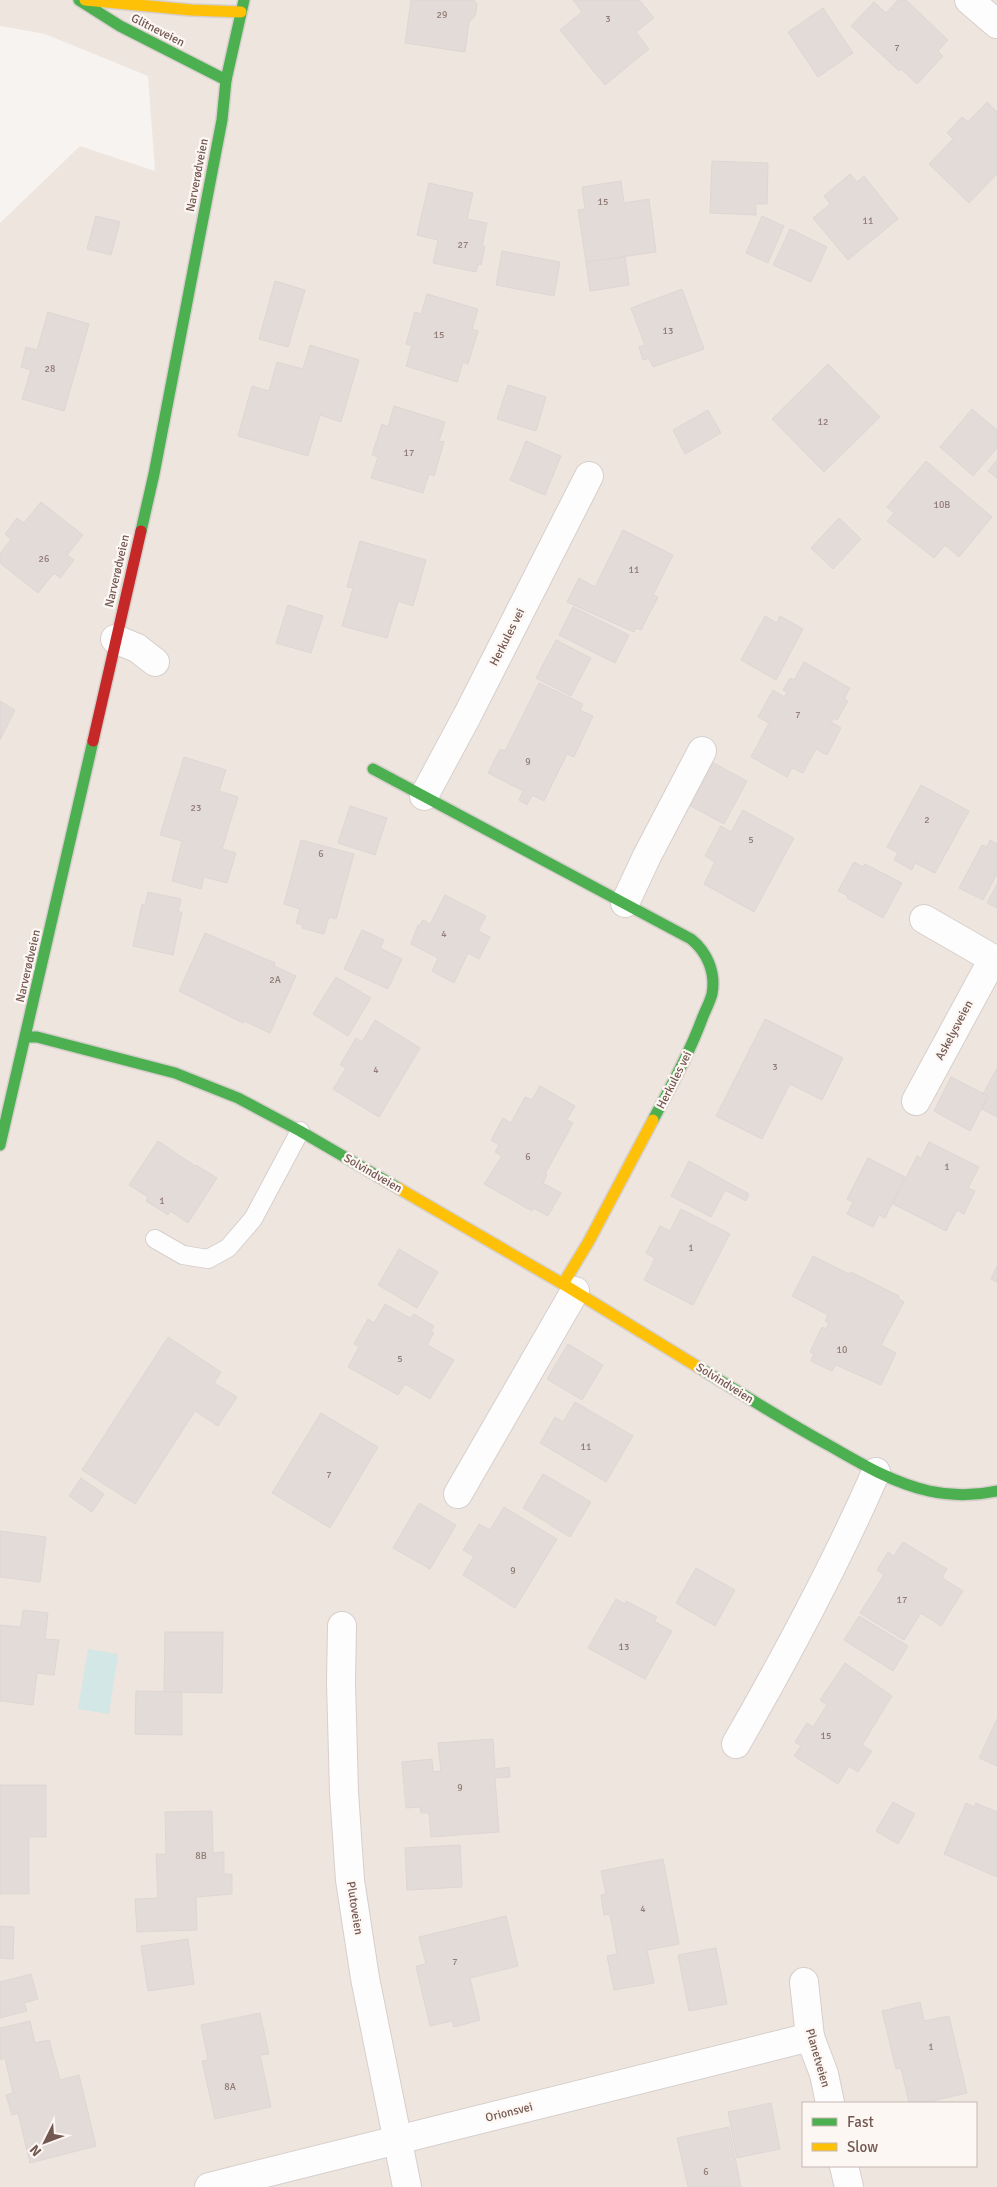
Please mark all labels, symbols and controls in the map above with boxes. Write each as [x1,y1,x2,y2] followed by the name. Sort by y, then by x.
[437,9,447,21] house number: 29
[128,11,187,50] street label: Glitneveien
[605,13,611,25] house number: 3
[894,42,900,54] house number: 7
[183,137,212,213] street label: Narverødveien
[598,196,608,208] house number: 15
[863,215,873,227] house number: 11
[458,239,468,251] house number: 27
[663,325,673,337] house number: 13
[434,329,444,341] house number: 15
[45,363,55,375] house number: 28
[818,416,828,428] house number: 12
[404,447,414,459] house number: 17
[934,499,950,511] house number: 10B
[102,533,133,609] street label: Narverødveien
[39,553,49,565] house number: 26
[629,564,639,576] house number: 11
[487,606,528,669] street label: Herkules vei
[795,709,801,721] house number: 7
[525,756,531,768] house number: 9
[191,802,201,814] house number: 23
[924,814,930,826] house number: 2
[748,834,754,846] house number: 5
[318,848,324,860] house number: 6
[13,928,44,1004] street label: Narverødveien
[441,928,447,940] house number: 4
[269,974,281,986] house number: 2A
[932,998,976,1063] street label: Askelysveien
[654,1049,695,1112] street label: Herkules vei
[772,1061,778,1073] house number: 3
[373,1064,379,1076] house number: 4
[341,1151,405,1196] street label: Solvindveien
[525,1151,531,1163] house number: 6
[944,1161,950,1173] house number: 1
[159,1195,165,1207] house number: 1
[688,1242,694,1254] house number: 1
[837,1344,847,1356] house number: 10
[397,1353,403,1365] house number: 5
[693,1360,756,1407] street label: Solvindveien
[581,1441,591,1453] house number: 11
[326,1469,332,1481] house number: 7
[510,1565,516,1577] house number: 9
[897,1594,907,1606] house number: 17
[619,1641,629,1653] house number: 13
[821,1730,831,1742] house number: 15
[457,1782,463,1794] house number: 9
[195,1850,207,1862] house number: 8B
[343,1880,366,1936] street label: Plutoveien
[640,1903,646,1915] house number: 4
[452,1956,458,1968] house number: 7
[802,2027,833,2089] street label: Planetveien
[928,2041,934,2053] house number: 1
[224,2081,236,2093] house number: 8A
[484,2099,534,2126] street label: Orionsvei
[802,2102,977,2167] legend
[847,2113,874,2131] text: Fast
[20,2117,70,2167] north arrow
[847,2138,878,2156] text: Slow
[26,2141,45,2160] text: N
[703,2166,709,2178] house number: 6

